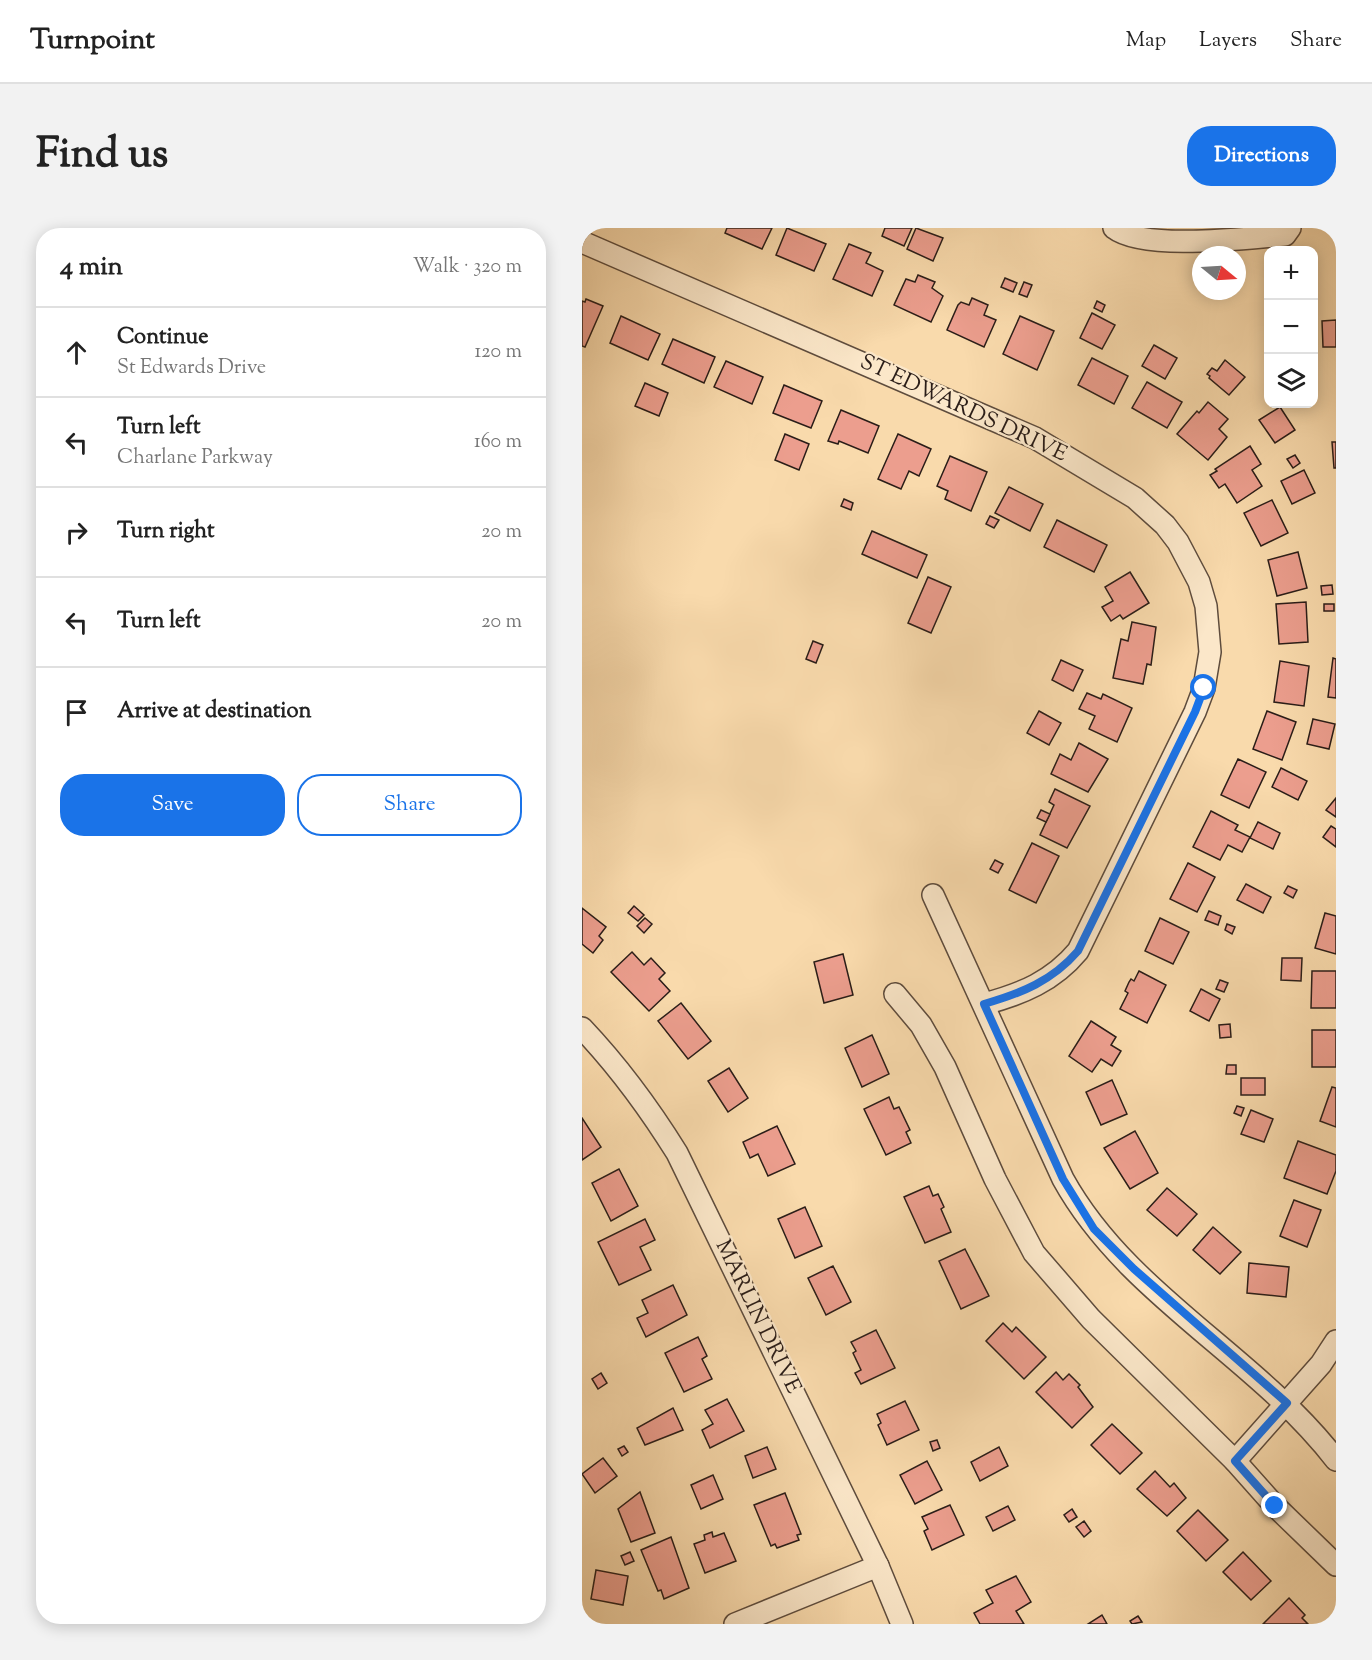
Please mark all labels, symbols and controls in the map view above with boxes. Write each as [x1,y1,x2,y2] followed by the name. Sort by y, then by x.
[30,21,155,61] text: Turnpoint
[1126,26,1166,56] text: Map
[1199,26,1257,56] text: Layers
[1290,26,1342,56] text: Share
[36,126,168,186] text: Find us
[1187,126,1336,186] button: Directions
[1192,246,1246,300] north arrow
[1264,246,1318,408] map controls
[1264,246,1318,300] button: +
[60,249,123,286] text: 4 min
[413,253,522,282] text: Walk · 320 m
[1264,300,1318,354] button: −
[117,322,208,354] text: Continue
[60,336,93,369] icon: ahead
[474,338,522,367] text: 120 m
[854,347,1072,471] street label: ST EDWARDS DRIVE
[117,354,266,383] text: St Edwards Drive
[1264,354,1318,408] button: layers
[117,412,200,444] text: Turn left
[60,426,93,459] icon: left
[474,428,522,457] text: 160 m
[117,444,273,473] text: Charlane Parkway
[60,516,93,549] icon: right
[117,516,214,548] text: Turn right
[481,518,522,547] text: 20 m
[60,606,93,639] icon: left
[117,606,200,638] text: Turn left
[481,608,522,637] text: 20 m
[1190,674,1216,700] route start
[60,696,93,729] icon: arrive
[117,696,312,728] text: Arrive at destination
[60,774,285,836] button: Save
[297,774,522,836] button: Share
[706,1234,808,1400] street label: MARLIN DRIVE
[1261,1492,1287,1518] route end

